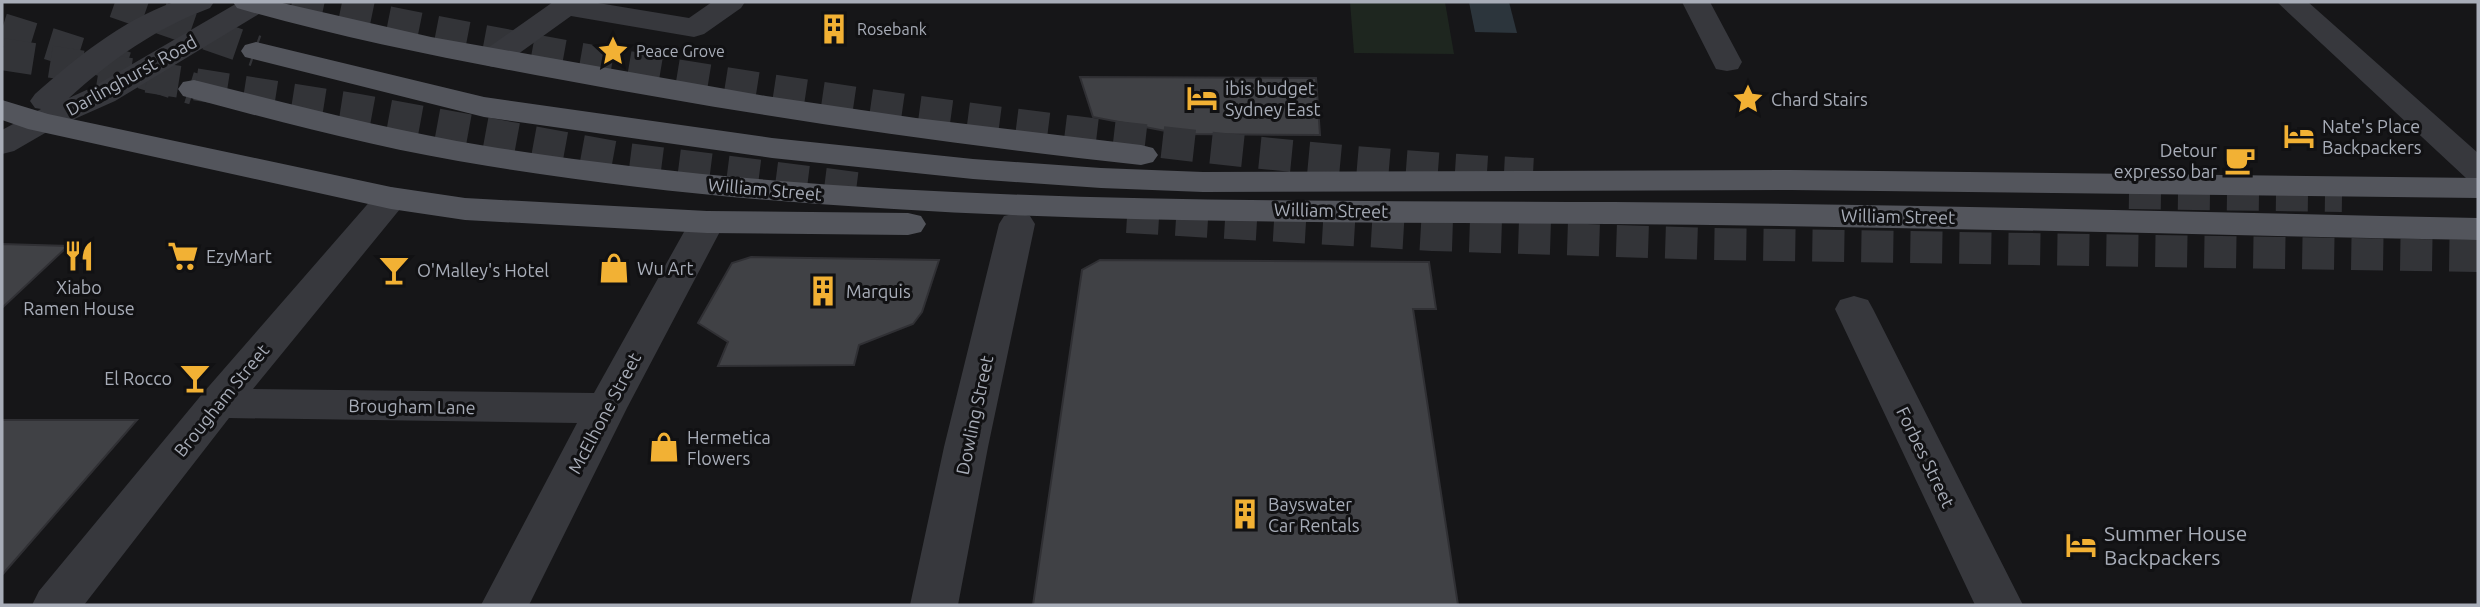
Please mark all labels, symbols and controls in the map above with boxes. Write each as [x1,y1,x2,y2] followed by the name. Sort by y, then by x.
[817,12,851,46] building icon: Rosebank
[857,20,927,38] place label: Rosebank
[62,31,200,119] street label: Darlinghurst Road
[596,34,630,68] place icon: Peace Grove
[636,42,725,60] place label: Peace Grove
[1225,78,1321,119] place label: ibis budget Sydney East
[1185,81,1219,115] hotel icon: ibis budget Sydney East
[1731,82,1765,116] place icon: Chard Stairs
[1771,89,1868,109] place label: Chard Stairs
[2322,116,2422,157] place label: Nate's Place Backpackers
[2282,119,2316,153] hotel icon: Nate's Place Backpackers
[2114,140,2217,181] place label: Detour expresso bar
[2223,143,2257,177] cafe icon: Detour expresso bar
[707,174,823,204] street label: William Street
[1274,199,1388,221] street label: William Street
[1841,205,1955,227] street label: William Street
[62,239,96,273] restaurant icon: Xiabo Ramen House
[166,239,200,273] supermarket icon: EzyMart
[206,246,272,266] place label: EzyMart
[597,251,631,285] shop icon: Wu Art
[377,253,411,287] bar icon: O'Malley's Hotel
[637,258,693,278] place label: Wu Art
[417,260,549,280] place label: O'Malley's Hotel
[806,274,840,308] building icon: Marquis
[23,277,135,318] place label: Xiabo Ramen House
[846,281,911,301] place label: Marquis
[170,340,272,460] street label: Brougham Street
[564,349,644,477] street label: McElhone Street
[952,354,996,476] street label: Dowling Street
[178,361,212,395] bar icon: El Rocco
[104,368,172,388] place label: El Rocco
[348,395,476,417] street label: Brougham Lane
[1893,403,1959,511] street label: Forbes Street
[687,427,771,468] place label: Hermetica Flowers
[647,430,681,464] shop icon: Hermetica Flowers
[1268,494,1360,535] place label: Bayswater Car Rentals
[1228,497,1262,531] building icon: Bayswater Car Rentals
[2104,521,2247,569] place label: Summer House Backpackers
[2064,528,2098,562] hotel icon: Summer House Backpackers

